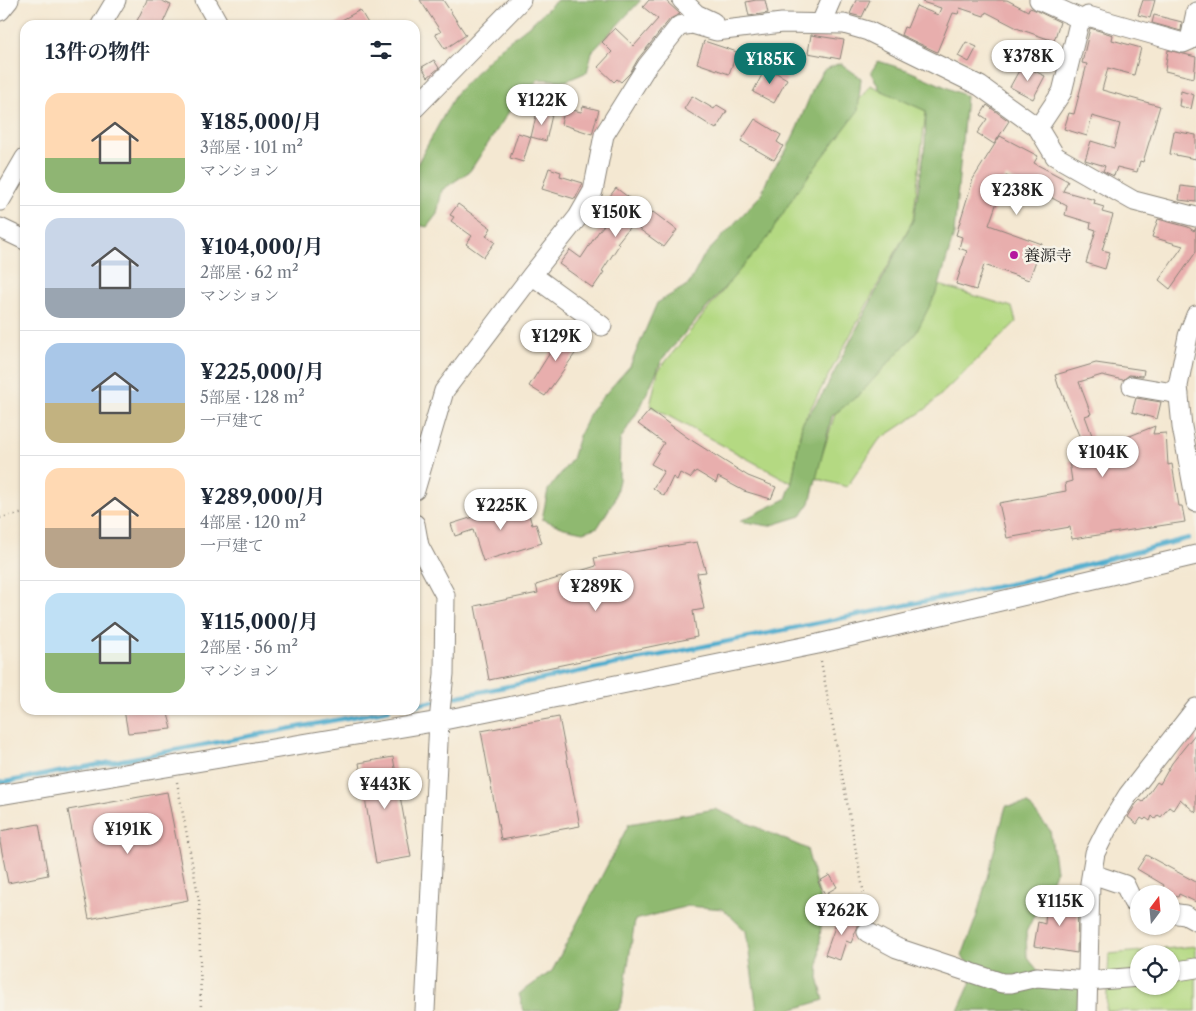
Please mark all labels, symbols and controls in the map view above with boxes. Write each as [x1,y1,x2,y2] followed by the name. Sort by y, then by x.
[367,36,395,64] icon: filters
[45,39,150,64] text: 13件の物件
[993,39,1063,82] pin: ¥378K
[735,42,805,85] pin: ¥185K
[1003,46,1053,66] text: ¥378K
[745,49,795,69] text: ¥185K
[507,84,577,126] pin: ¥122K
[517,90,567,110] text: ¥122K
[200,109,323,134] text: ¥185,000/月
[85,113,145,173] icon: home
[200,137,303,157] text: 3部屋 · 101 m²
[200,160,279,180] text: マンション
[982,174,1052,216] pin: ¥238K
[991,180,1043,200] text: ¥238K
[581,196,651,238] pin: ¥150K
[591,202,641,222] text: ¥150K
[200,234,324,259] text: ¥104,000/月
[85,238,145,298] icon: home
[1024,245,1072,265] place label: 養源寺
[1008,249,1020,261] marker: 養源寺
[200,262,299,282] text: 2部屋 · 62 m²
[200,285,279,305] text: マンション
[521,320,591,362] pin: ¥129K
[531,326,581,346] text: ¥129K
[200,359,325,384] text: ¥225,000/月
[85,363,145,423] icon: home
[200,387,305,407] text: 5部屋 · 128 m²
[200,410,264,430] text: 一戸建て
[1068,436,1138,478] pin: ¥104K
[1078,442,1128,462] text: ¥104K
[200,484,326,509] text: ¥289,000/月
[85,488,145,548] icon: home
[466,488,536,531] pin: ¥225K
[475,495,527,515] text: ¥225K
[200,512,306,532] text: 4部屋 · 120 m²
[200,535,264,555] text: 一戸建て
[561,570,631,612] pin: ¥289K
[570,576,622,596] text: ¥289K
[200,609,319,634] text: ¥115,000/月
[85,613,145,673] icon: home
[200,637,298,657] text: 2部屋 · 56 m²
[200,660,279,680] text: マンション
[350,768,420,810] pin: ¥443K
[359,774,411,794] text: ¥443K
[93,812,163,855] pin: ¥191K
[104,819,152,839] text: ¥191K
[1025,884,1095,927] pin: ¥115K
[1130,885,1180,935] north arrow
[1130,885,1180,995] map controls
[1037,891,1083,911] text: ¥115K
[807,894,877,936] pin: ¥262K
[816,900,868,920] text: ¥262K
[1130,945,1180,995] button: locate

